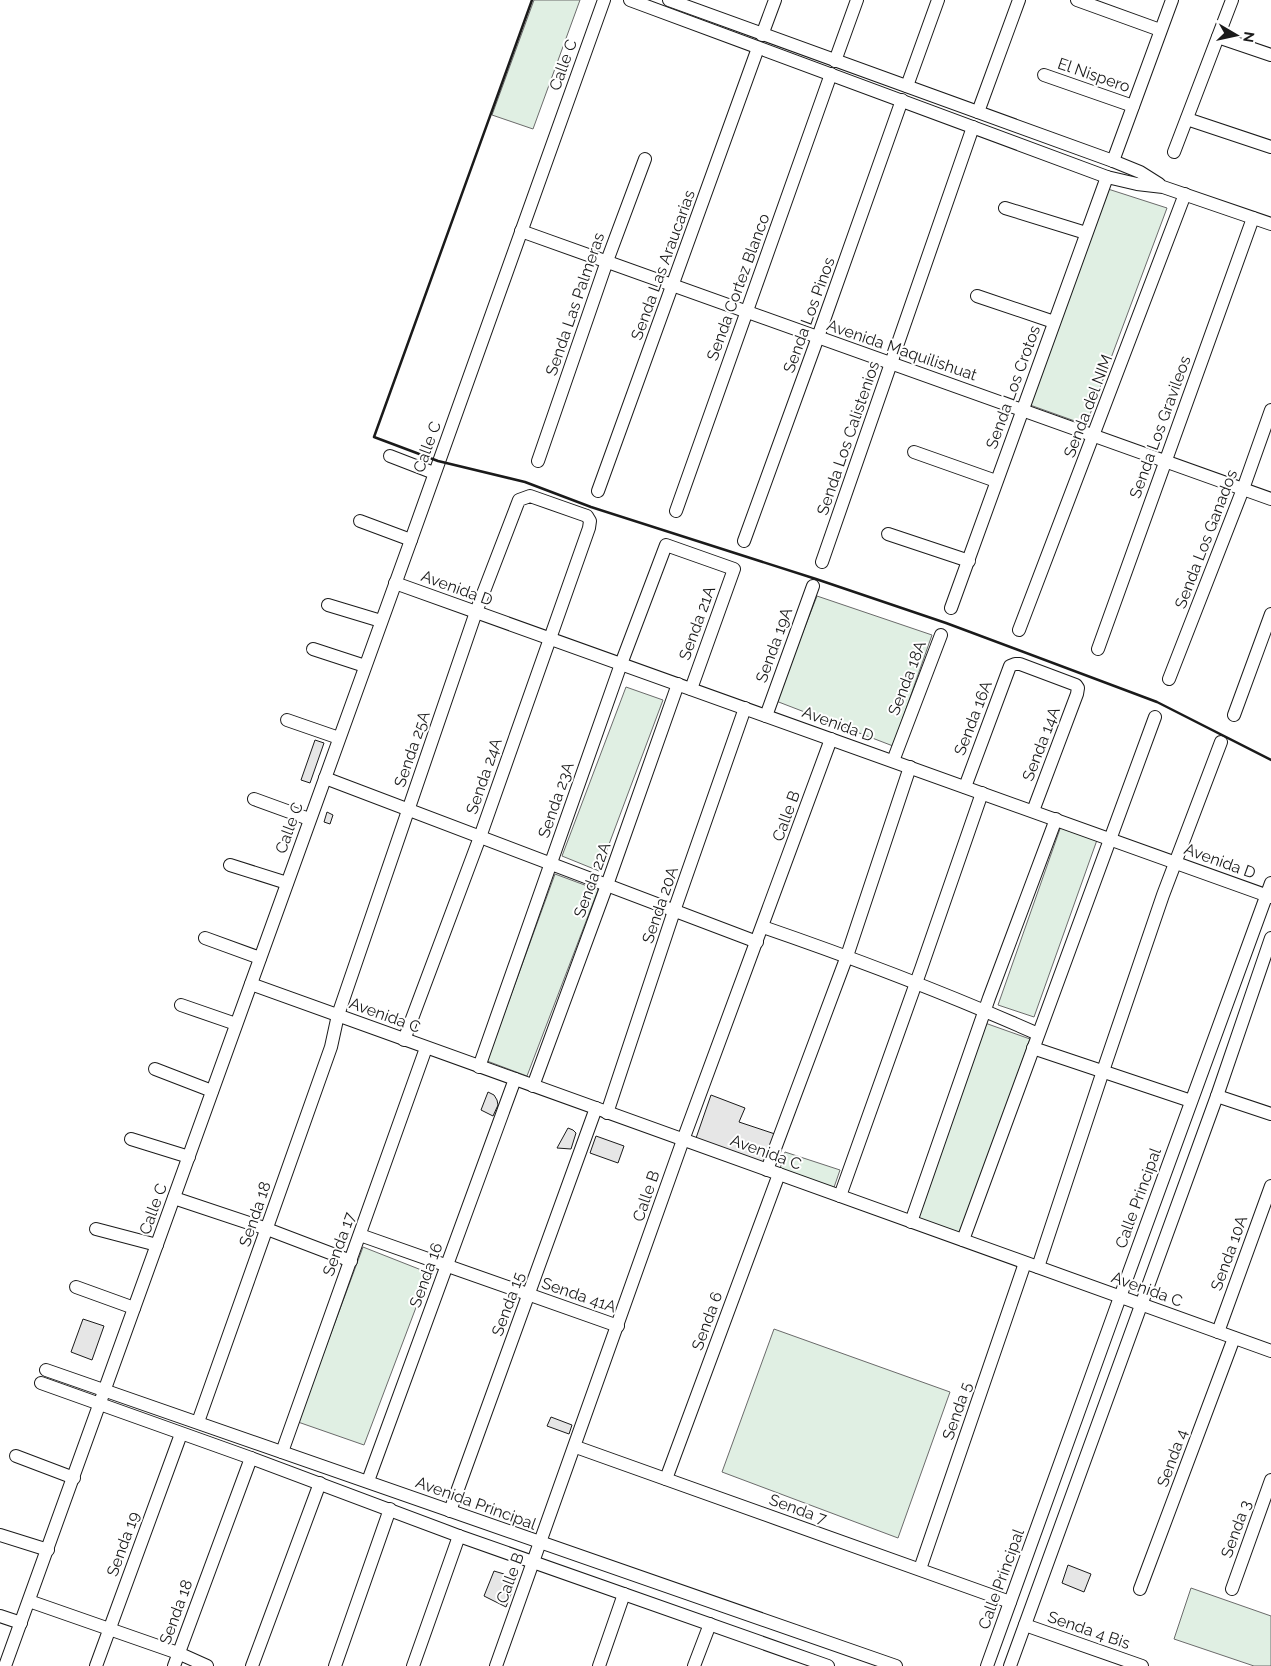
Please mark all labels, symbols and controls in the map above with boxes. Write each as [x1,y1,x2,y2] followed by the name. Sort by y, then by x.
[1211,10,1261,60] north arrow
[1240,31,1258,44] text: N
[545,37,581,93] street label: Calle C
[1055,54,1133,96] street label: El Nispero
[627,187,699,343] street label: Senda Las Araucarias
[703,211,773,363] street label: Senda Cortez Blanco
[542,230,609,378] street label: Senda Las Palmeras
[779,254,839,375] street label: Senda Los Pinos
[824,315,980,385] street label: Avenida Maquilishuat
[982,322,1044,451] street label: Senda Los Crotos
[1060,352,1116,460] street label: Senda del NIM
[1125,353,1195,501] street label: Senda Los Gravileos
[813,358,883,517] street label: Senda Los Calistenios
[409,419,445,475] street label: Calle C
[1171,467,1241,611] street label: Senda Los Ganados
[419,566,495,610] street label: Avenida D
[675,583,719,663] street label: Senda 21A
[752,605,796,685] street label: Senda 19A
[884,638,930,718] street label: Senda 18A
[950,678,996,758] street label: Senda 16A
[800,702,876,746] street label: Avenida D
[1018,704,1064,784] street label: Senda 14A
[390,708,434,789] street label: Senda 25A
[462,735,506,816] street label: Senda 24A
[534,759,578,840] street label: Senda 23A
[768,788,804,844] street label: Calle B
[271,800,307,856] street label: Calle C
[1182,839,1258,883] street label: Avenida D
[570,840,614,920] street label: Senda 22A
[638,864,682,946] street label: Senda 20A
[347,993,423,1037] street label: Avenida C
[728,1130,804,1174] street label: Avenida C
[1111,1145,1165,1251] street label: Calle Principal
[628,1168,664,1224] street label: Calle B
[235,1179,275,1249] street label: Senda 18
[135,1181,171,1237] street label: Calle C
[319,1209,359,1279] street label: Senda 17
[1207,1213,1251,1293] street label: Senda 10A
[405,1240,447,1310] street label: Senda 16
[1109,1267,1185,1311] street label: Avenida C
[488,1269,528,1339] street label: Senda 15
[539,1273,619,1317] street label: Senda 41A
[688,1289,726,1353] street label: Senda 6
[938,1379,976,1442] street label: Senda 5
[1153,1426,1191,1489] street label: Senda 4
[413,1472,540,1534] street label: Avenida Principal
[767,1490,830,1528] street label: Senda 7
[1217,1498,1255,1560] street label: Senda 3
[103,1509,143,1579] street label: Senda 19
[974,1526,1028,1632] street label: Calle Principal
[492,1550,528,1606] street label: Calle B
[156,1577,196,1647] street label: Senda 18
[1045,1607,1133,1653] street label: Senda 4 Bis

